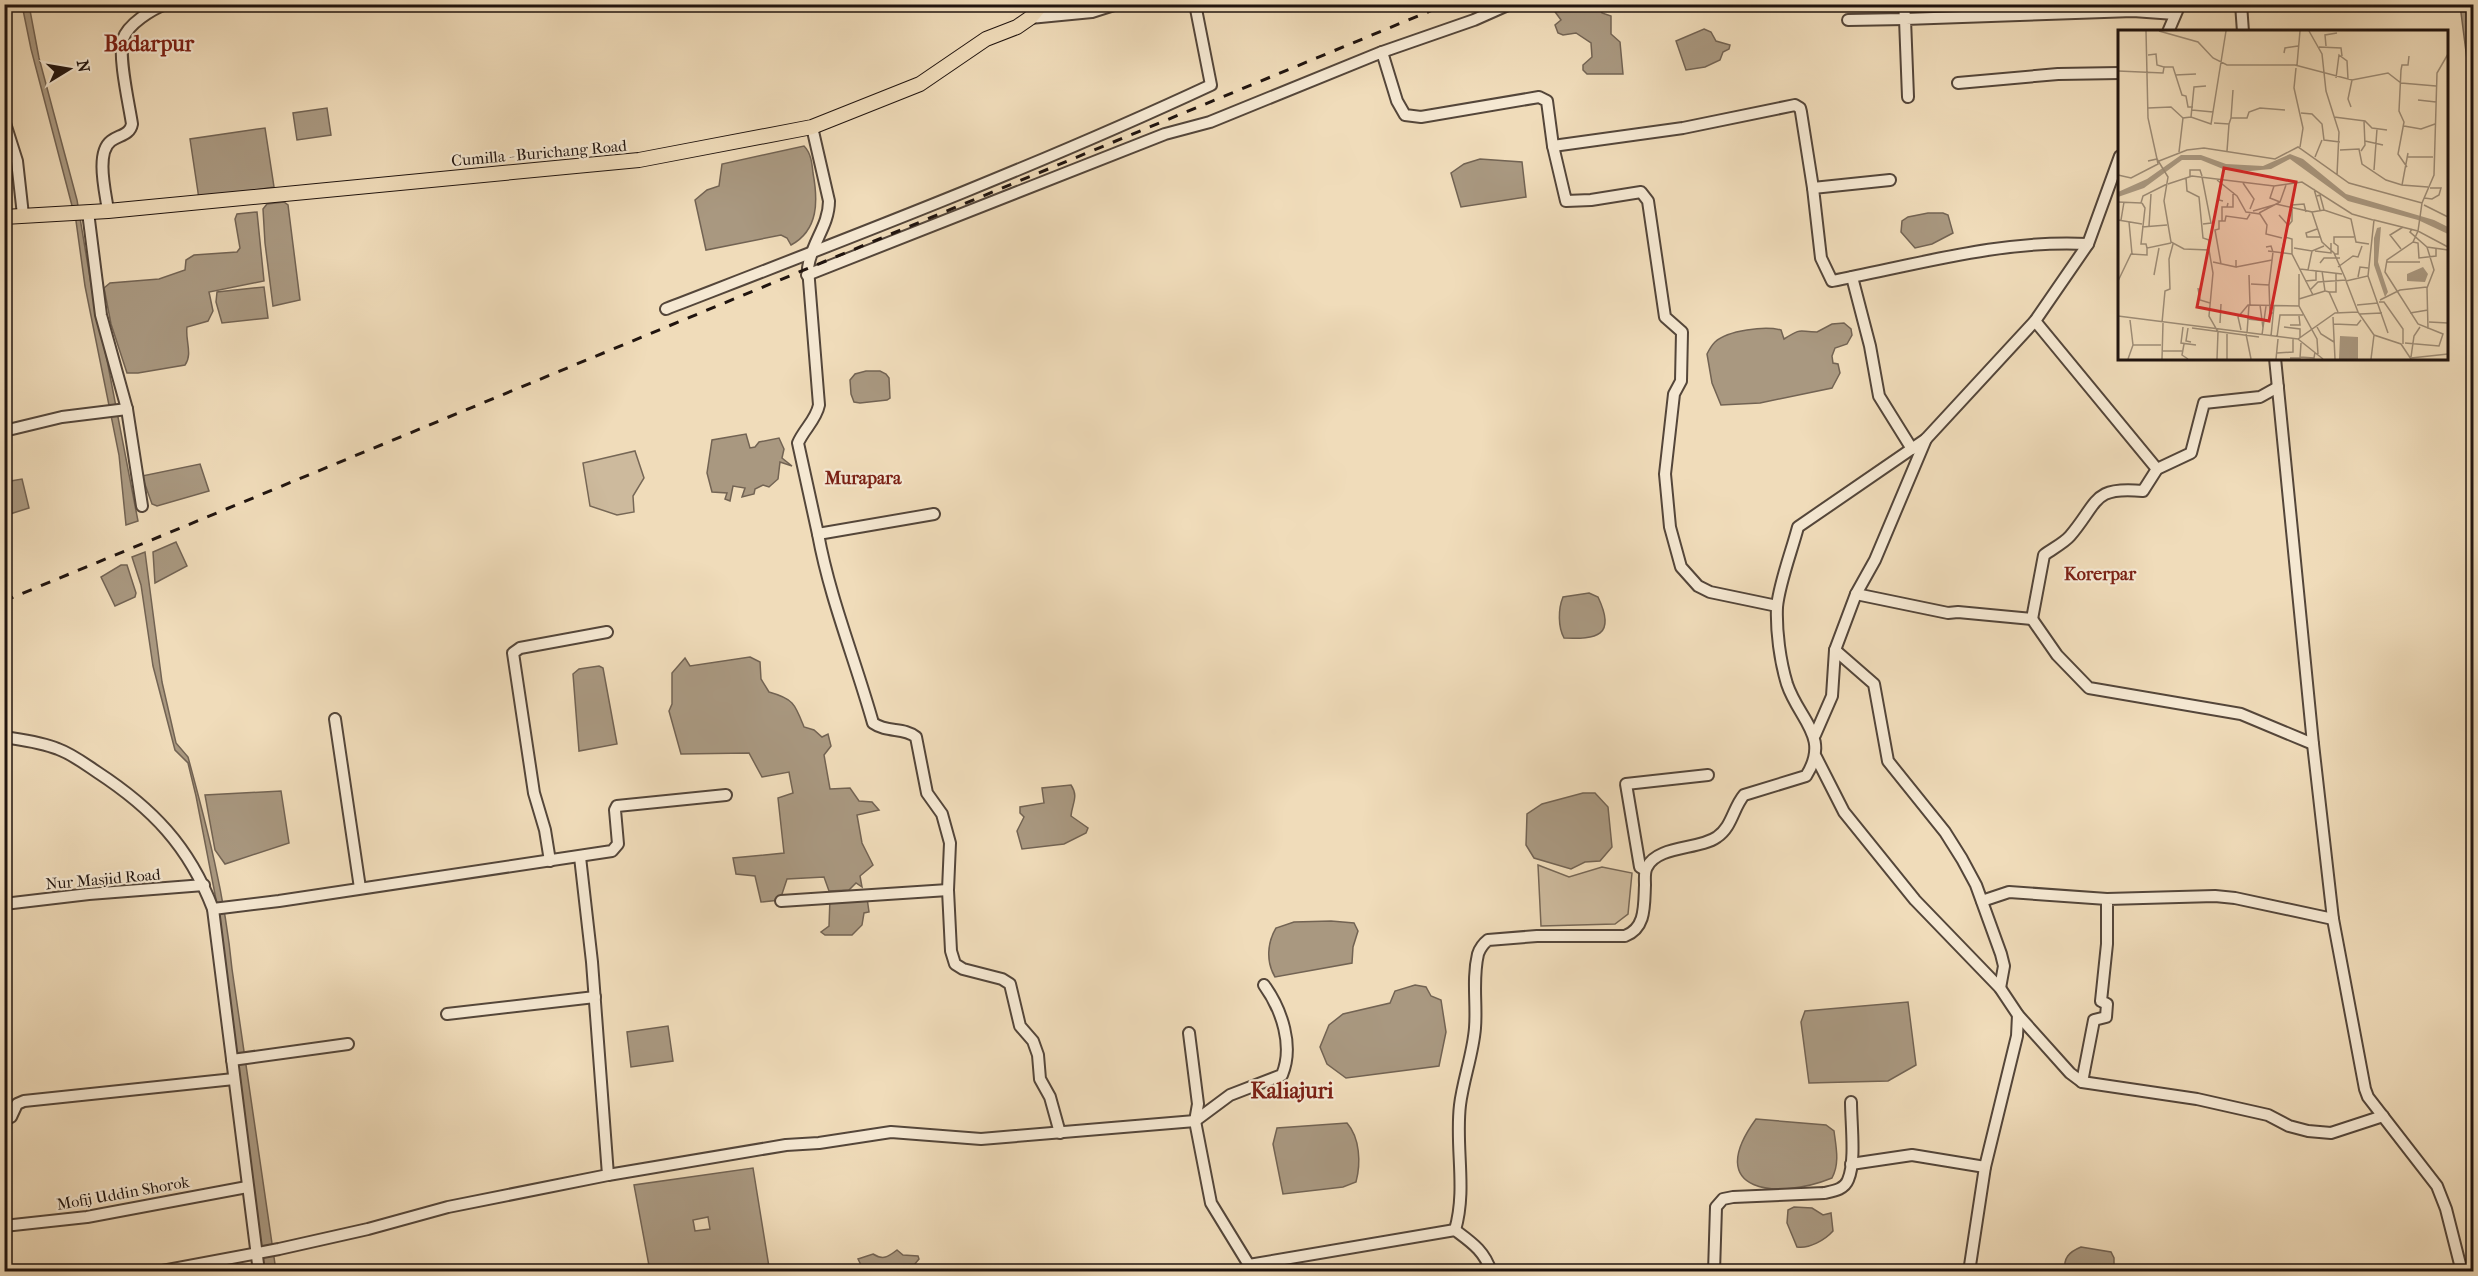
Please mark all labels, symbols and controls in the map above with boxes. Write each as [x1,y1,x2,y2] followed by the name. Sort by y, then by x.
[2118,30,2448,360] inset map
[104,31,195,57] district label: Badarpur
[39,39,99,99] north arrow
[73,58,94,75] text: N
[450,136,628,170] street label: Cumilla - Burichang Road
[824,468,902,489] district label: Murapara
[2064,564,2136,585] district label: Korerpar
[45,864,162,893] street label: Nur Masjid Road
[1250,1078,1334,1104] district label: Kaliajuri
[55,1172,192,1214] street label: Mofij Uddin Shorok

